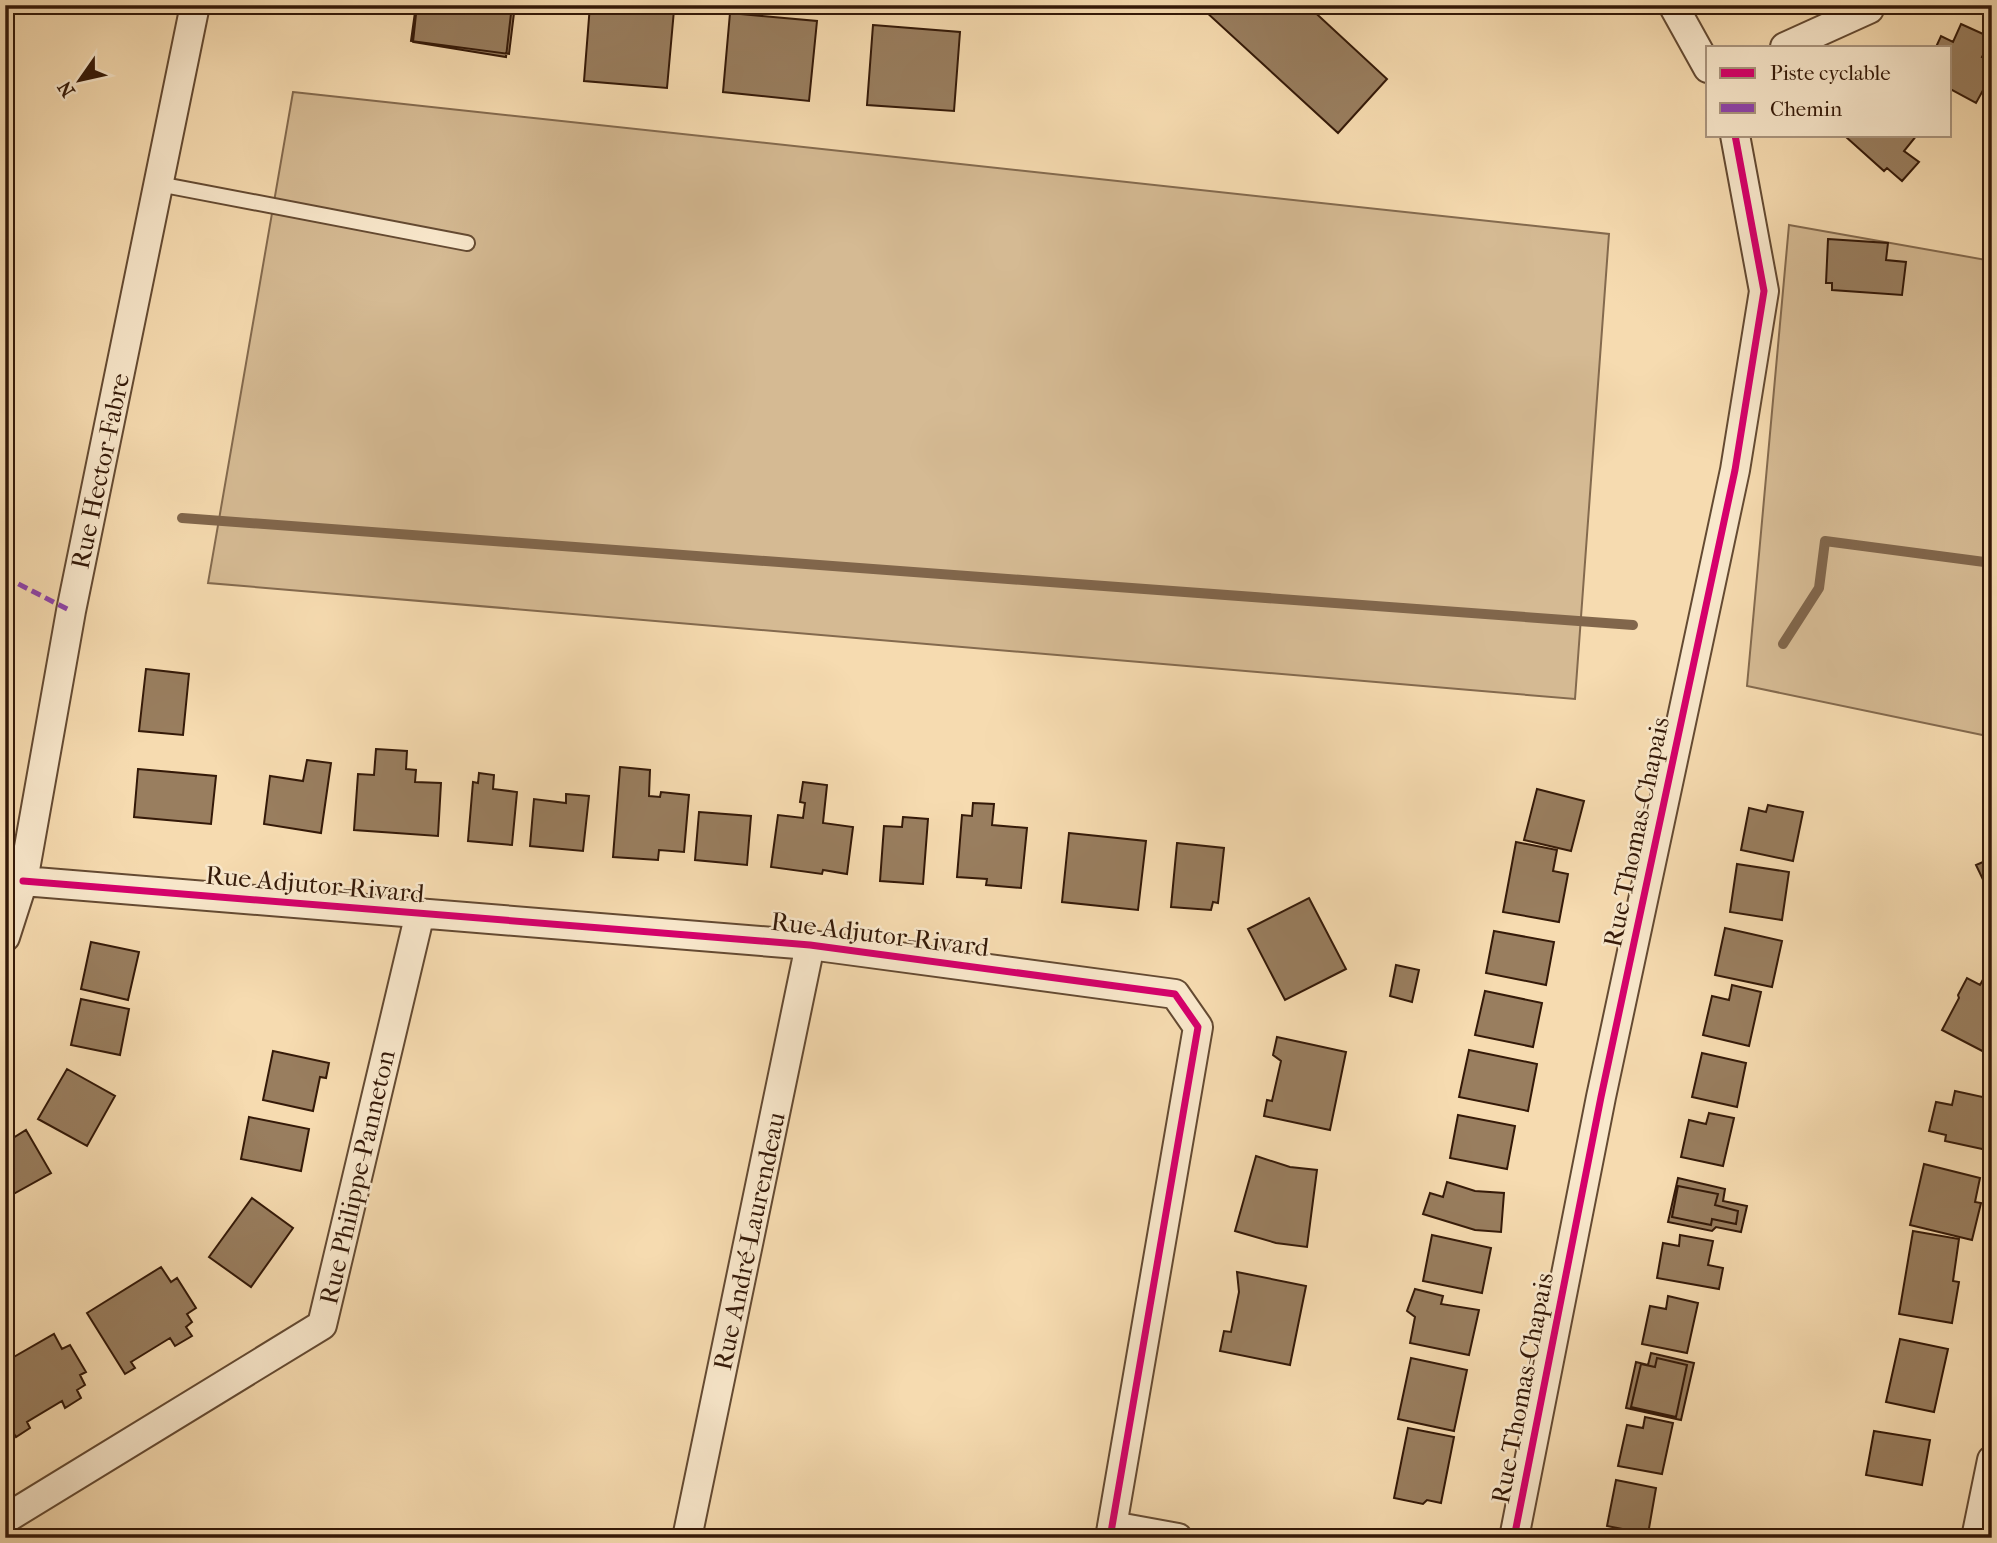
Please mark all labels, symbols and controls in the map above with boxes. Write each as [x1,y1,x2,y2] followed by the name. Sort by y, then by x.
[46,46,116,116] north arrow
[1706,46,1952,136] legend
[1770,61,1891,85] text: Piste cyclable
[53,76,80,101] text: N
[1770,97,1842,121] text: Chemin
[65,370,136,572] street label: Rue Hector-Fabre
[1597,714,1676,950] street label: Rue Thomas-Chapais
[204,859,427,910] street label: Rue Adjutor-Rivard
[769,906,992,963] street label: Rue Adjutor-Rivard
[313,1047,402,1307] street label: Rue Philippe-Panneton
[707,1109,792,1373] street label: Rue André-Laurendeau
[1485,1270,1560,1506] street label: Rue Thomas-Chapais

